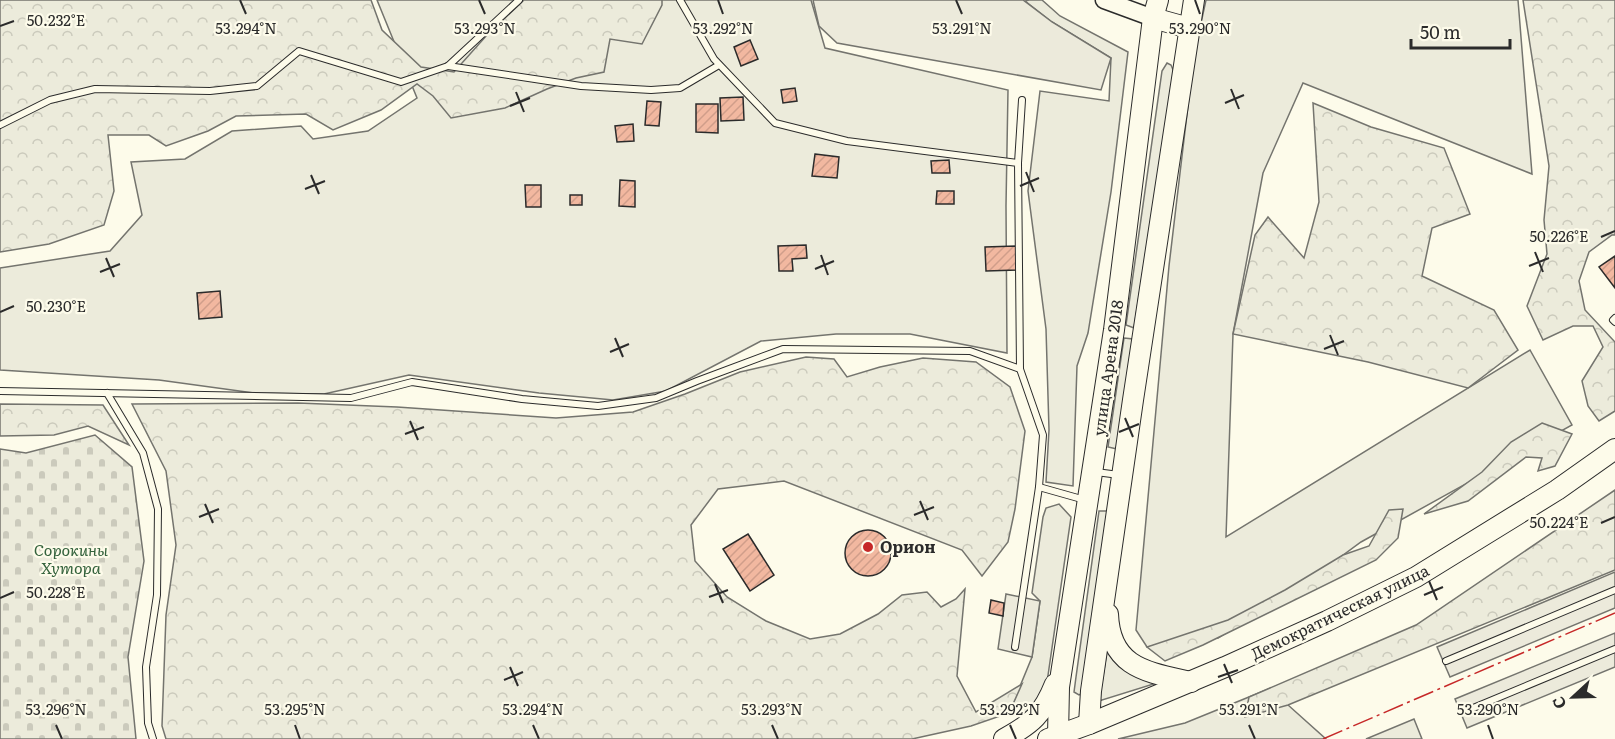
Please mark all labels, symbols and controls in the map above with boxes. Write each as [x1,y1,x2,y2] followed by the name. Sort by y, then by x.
[27,8,85,31] text: 50.232°E
[1411,12,1510,50] scale bar
[215,16,277,39] text: 53.294°N
[454,16,516,39] text: 53.293°N
[692,16,754,39] text: 53.292°N
[932,16,992,39] text: 53.291°N
[1169,16,1231,39] text: 53.290°N
[1420,18,1461,45] text: 50 m
[1529,224,1589,247] text: 50.226°E
[26,294,86,317] text: 50.230°E
[1086,298,1128,438] street label: улица Арена 2018
[1530,510,1588,533] text: 50.224°E
[880,534,936,558] place label: Орион
[34,537,108,579] park label: Сорокины Хутора
[861,540,875,554] marker: Орион
[1246,557,1433,665] street label: Демократическая улица
[26,580,86,603] text: 50.228°E
[1543,667,1603,727] north arrow
[1545,693,1571,713] text: С
[25,697,87,720] text: 53.296°N
[264,697,326,720] text: 53.295°N
[502,697,564,720] text: 53.294°N
[741,697,803,720] text: 53.293°N
[979,697,1041,720] text: 53.292°N
[1219,697,1279,720] text: 53.291°N
[1457,697,1519,720] text: 53.290°N

